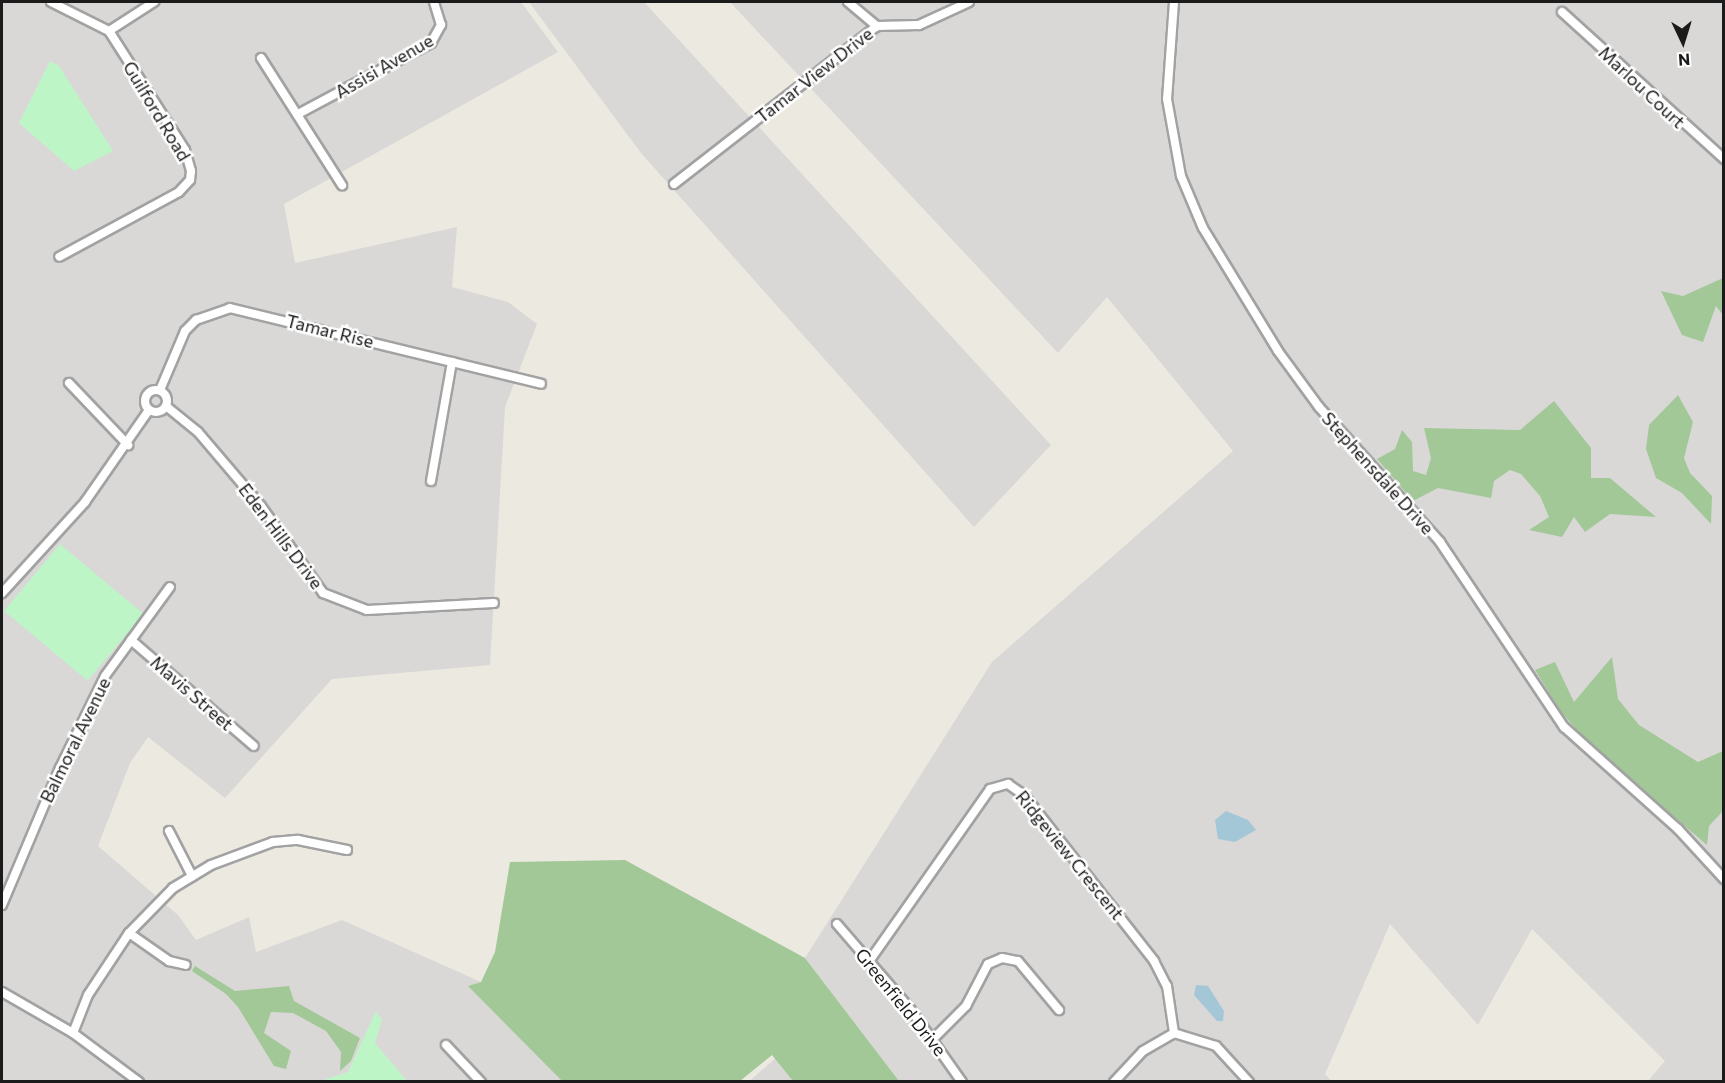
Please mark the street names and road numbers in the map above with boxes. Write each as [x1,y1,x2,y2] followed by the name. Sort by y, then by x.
[751,23,877,127] street label: Tamar View Drive
[331,29,437,103] street label: Assisi Avenue
[1594,42,1690,132] street label: Marlou Court
[119,57,195,165] street label: Guilford Road
[284,310,376,352] street label: Tamar Rise
[1317,407,1439,539] street label: Stephensdale Drive
[234,479,328,593] street label: Eden Hills Drive
[146,651,238,735] street label: Mavis Street
[35,674,115,806] street label: Balmoral Avenue
[1011,786,1129,924] street label: Ridgeview Crescent
[851,944,951,1060] street label: Greenfield Drive

